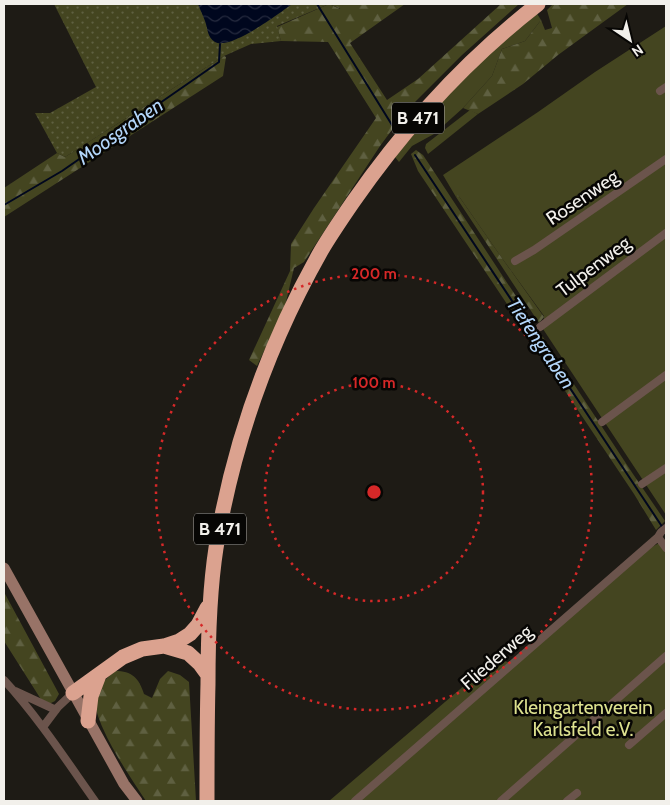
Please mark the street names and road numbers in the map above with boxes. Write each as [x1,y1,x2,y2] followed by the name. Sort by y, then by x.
[392,102,444,134] road number: B 471
[542,165,623,230] street label: Rosenweg
[552,231,635,302] street label: Tulpenweg
[194,514,246,544] road number: B 471
[456,620,537,695] street label: Fliederweg

